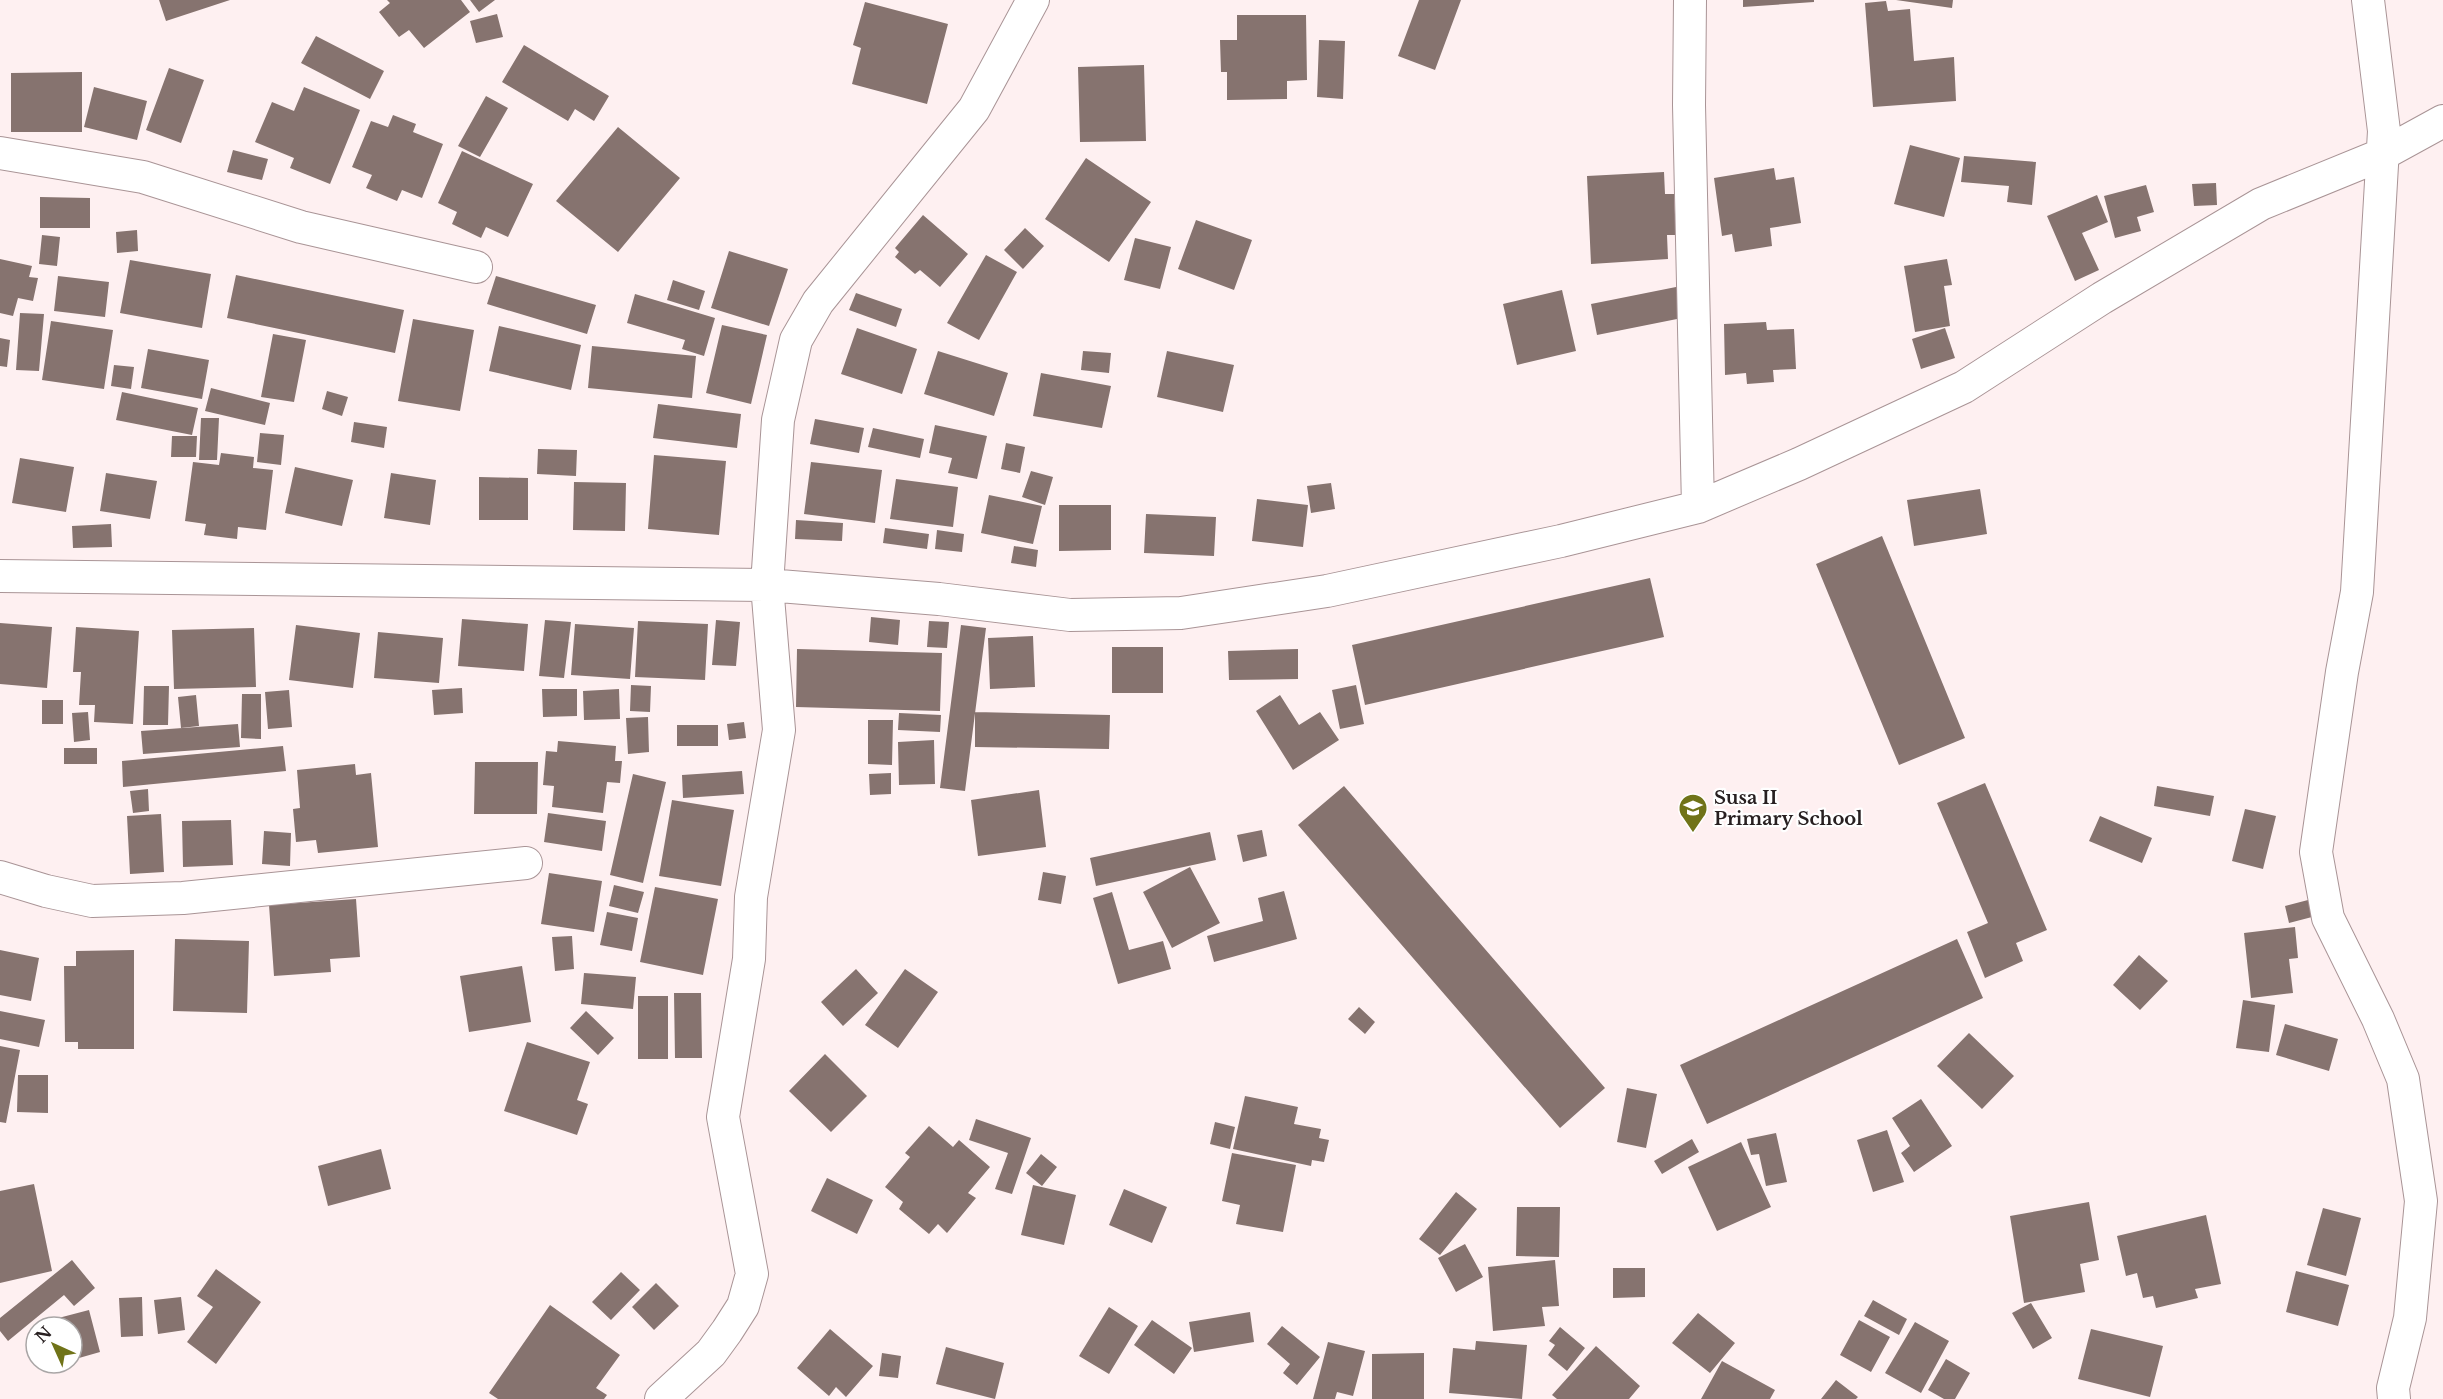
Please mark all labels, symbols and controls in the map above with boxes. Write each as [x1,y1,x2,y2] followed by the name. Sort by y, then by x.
[1714,787,1863,830] place label: Susa II Primary School
[1677,792,1709,834] school or university icon: Susa II Primary School
[24,1315,84,1375] north arrow
[31,1322,56,1347] text: N

